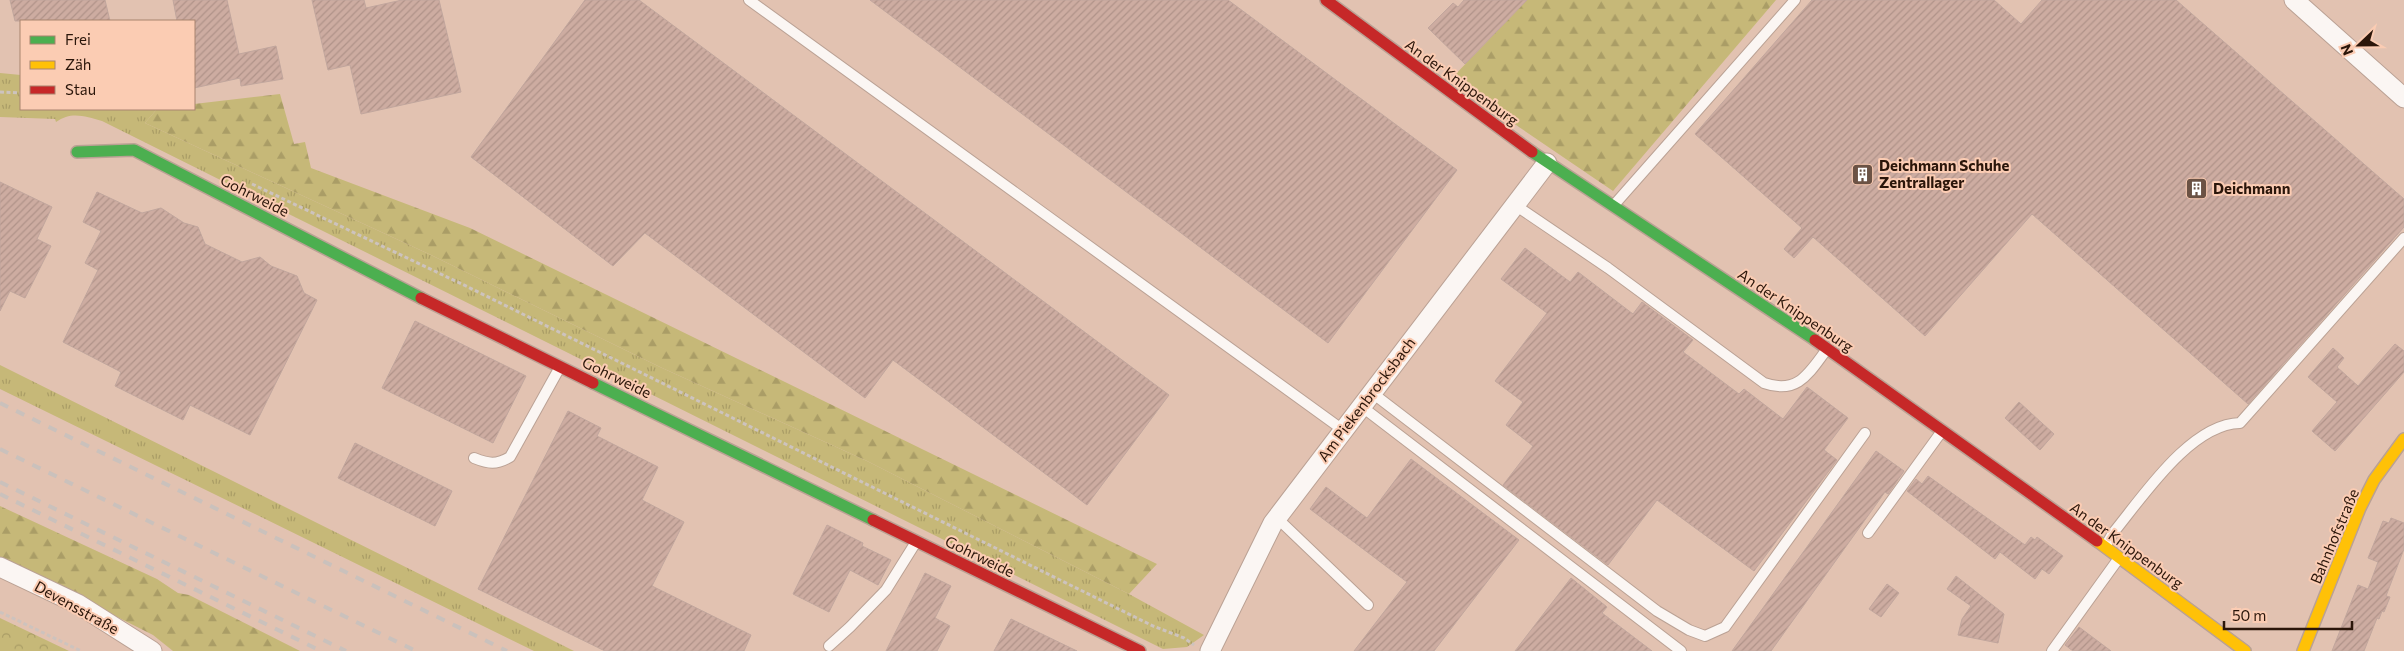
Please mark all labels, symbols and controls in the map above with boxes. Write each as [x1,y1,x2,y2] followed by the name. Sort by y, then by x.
[20,20,195,110] legend
[2334,20,2384,70] north arrow
[65,30,91,48] text: Frei
[1402,35,1522,129] street label: An der Knippenburg
[2337,42,2356,58] text: N
[65,55,91,73] text: Zäh
[65,80,96,98] text: Stau
[1879,156,2009,191] place label: Deichmann Schuhe Zentrallager
[1851,162,1875,186] building icon: Deichmann Schuhe Zentrallager
[218,170,292,220] street label: Gohrweide
[2185,176,2209,200] building icon: Deichmann
[2213,179,2290,197] place label: Deichmann
[1735,265,1857,355] street label: An der Knippenburg
[1314,333,1418,465] street label: Am Piekenbrocksbach
[580,353,655,401] street label: Gohrweide
[2306,486,2362,586] street label: Bahnhofstraße
[2067,498,2187,592] street label: An der Knippenburg
[943,532,1018,580] street label: Gohrweide
[32,577,122,637] street label: Devensstraße
[2224,598,2352,630] scale bar
[2232,606,2266,624] text: 50 m

